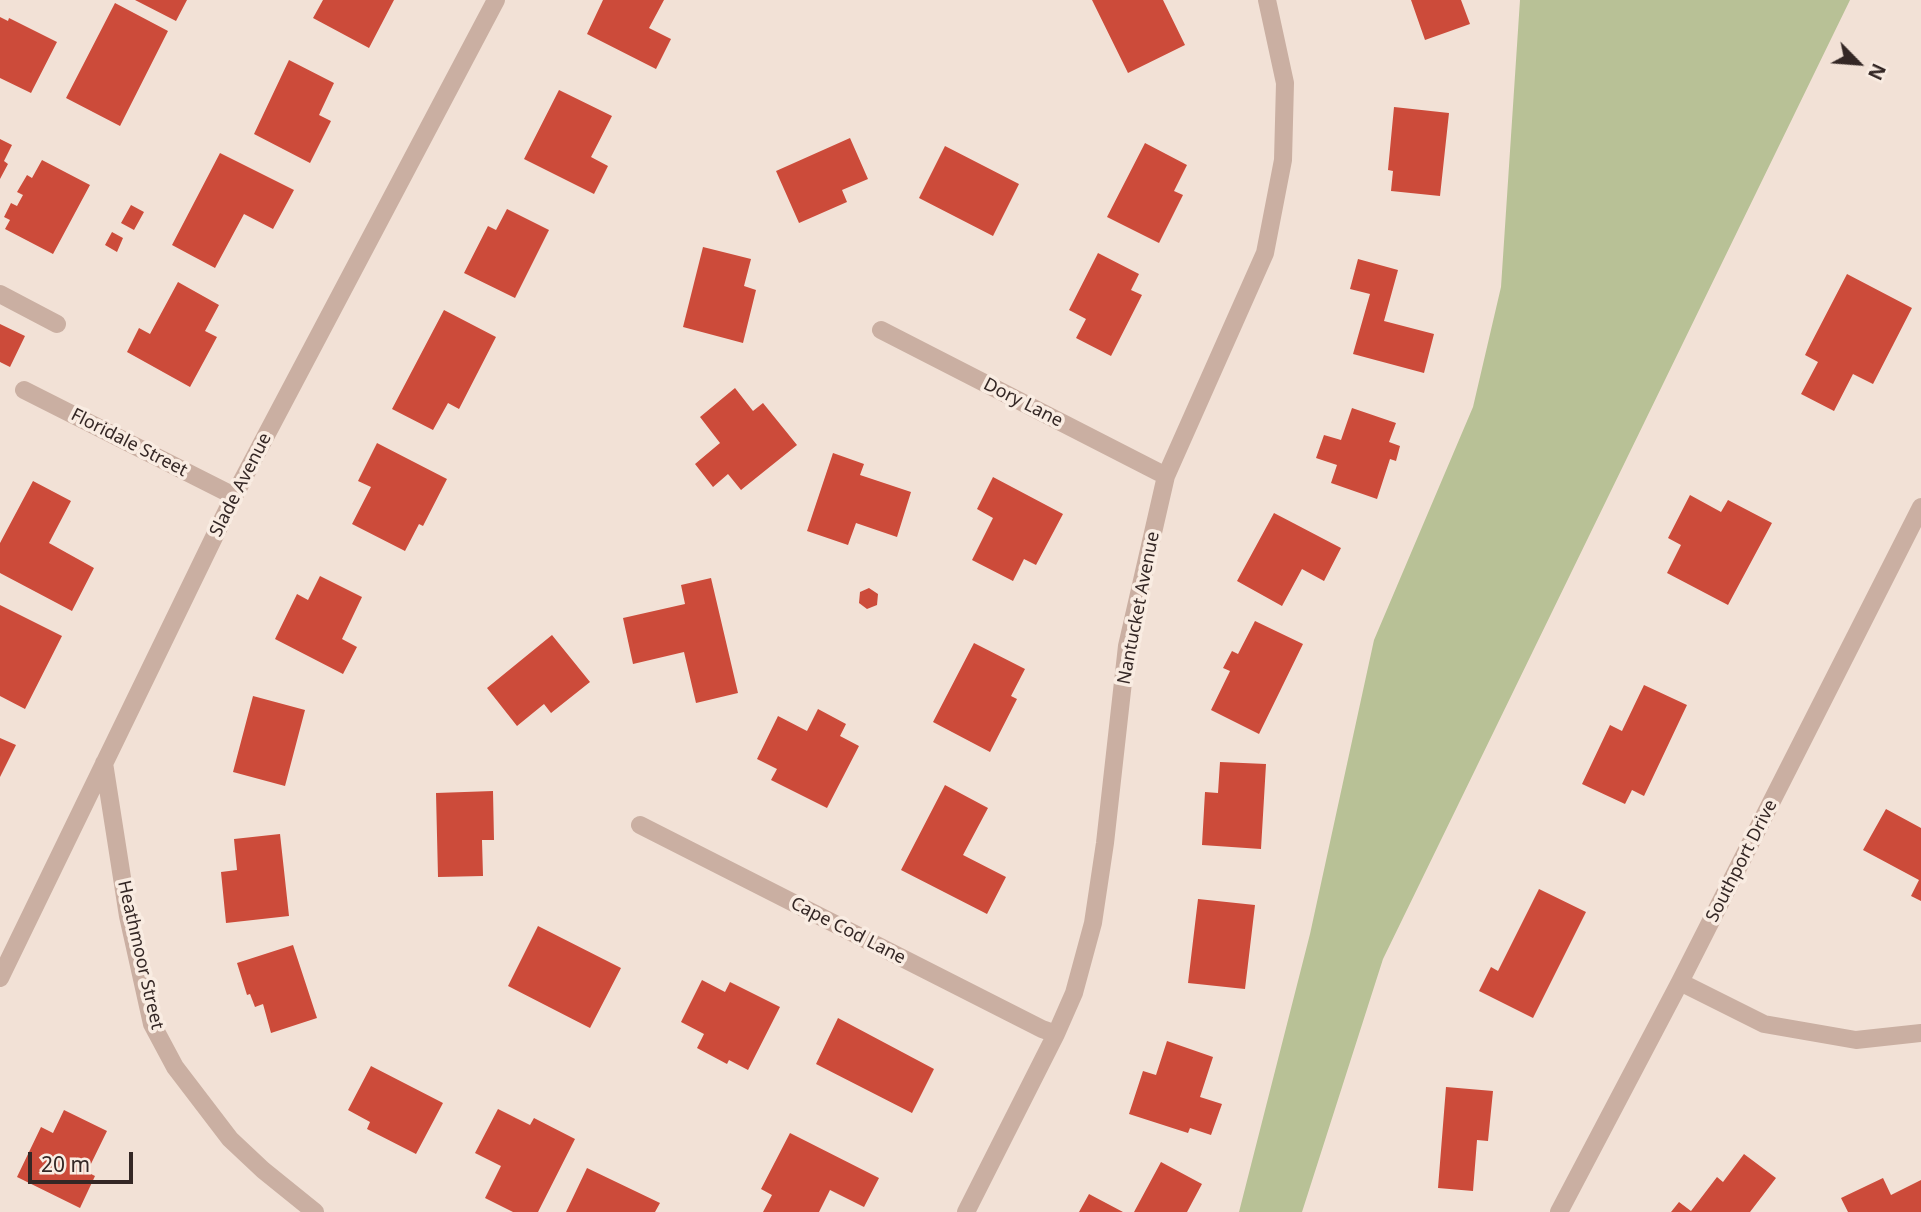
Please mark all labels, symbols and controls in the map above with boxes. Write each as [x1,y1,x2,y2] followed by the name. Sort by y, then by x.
[1823,28,1893,98] north arrow
[1862,59,1892,84] text: N
[980,374,1066,432] street label: Dory Lane
[67,404,191,482] street label: Floridale Street
[206,429,276,541] street label: Slade Avenue
[1114,530,1164,686] street label: Nantucket Avenue
[1702,796,1782,926] street label: Southport Drive
[112,878,168,1032] street label: Heathmoor Street
[787,893,909,969] street label: Cape Cod Lane
[32,1138,136,1182] scale bar
[41,1150,90,1178] text: 20 m

